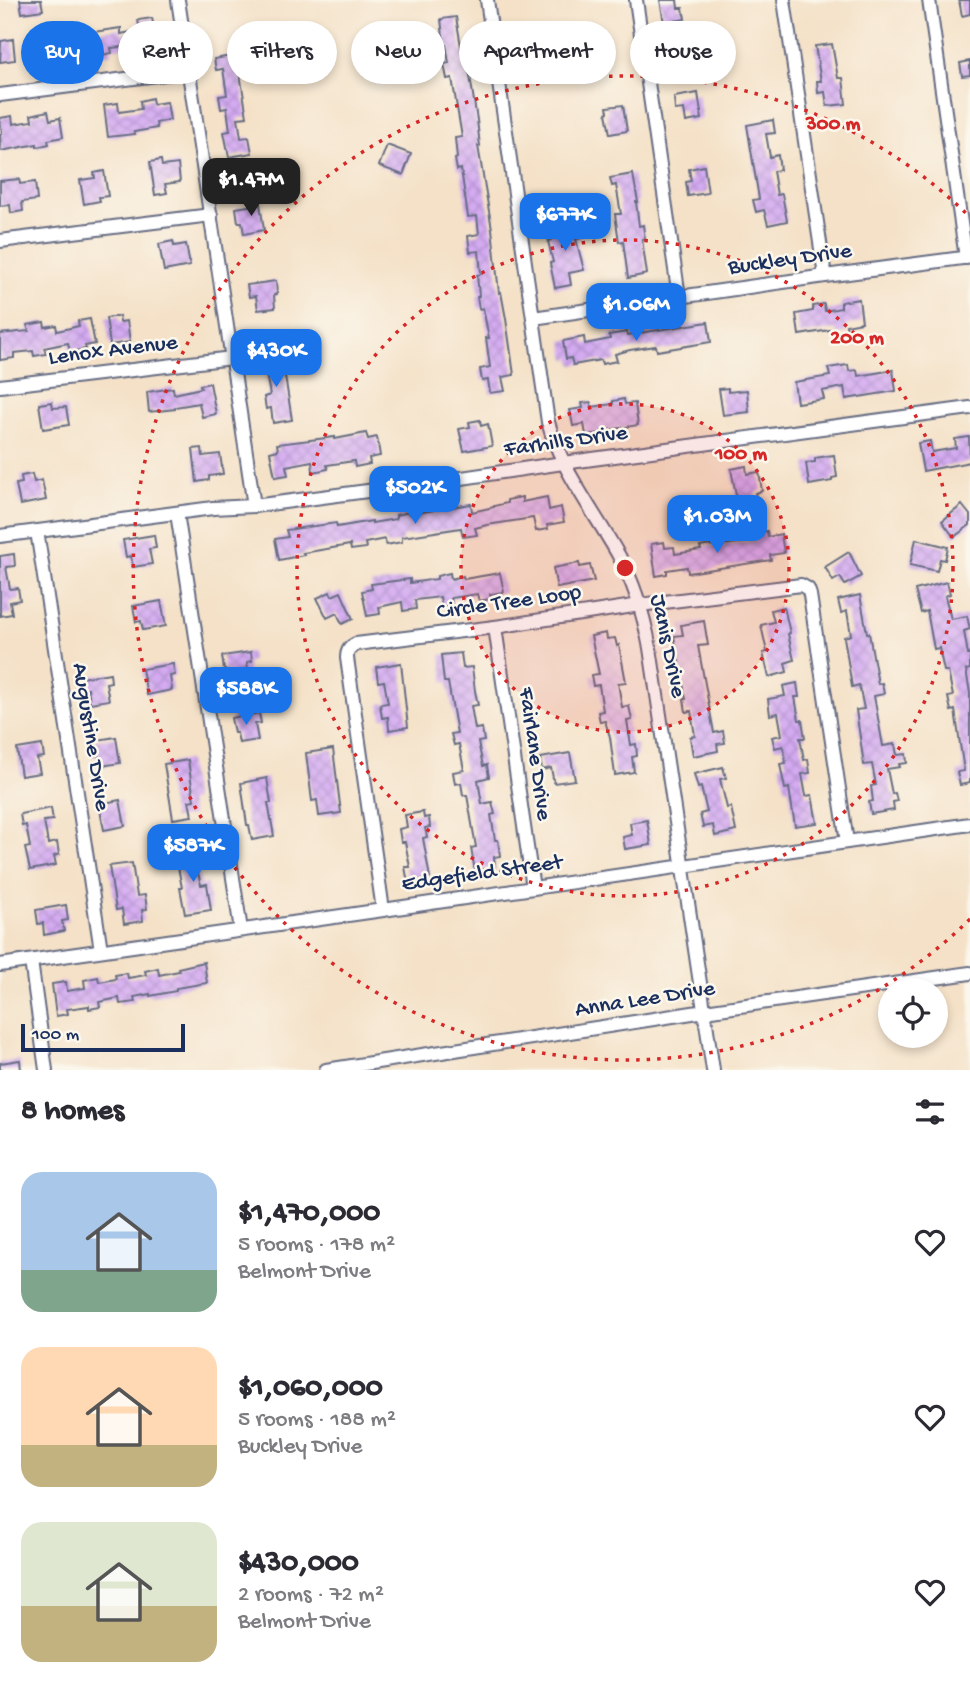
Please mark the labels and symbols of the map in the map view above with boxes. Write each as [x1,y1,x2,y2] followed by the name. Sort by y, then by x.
[805,113,860,138] text: 300 m
[194,158,308,218] pin: $1.47M
[516,194,614,253] pin: $677K
[726,238,855,282] street label: Buckley Drive
[579,284,693,343] pin: $1.06M
[830,327,884,352] text: 200 m
[47,330,180,372] street label: Lenox Avenue
[227,330,325,389] pin: $430K
[502,420,630,464] street label: Farhills Drive
[714,443,767,468] text: 100 m
[366,466,464,526] pin: $502K
[660,496,774,555] pin: $1.03M
[613,556,637,580] centre of rings
[435,580,583,626] street label: Circle Tree Loop
[643,592,691,701] street label: Janis Drive
[65,661,115,814] street label: Augustine Drive
[197,668,295,727] pin: $588K
[511,685,557,823] street label: Fairlane Drive
[144,824,242,884] pin: $587K
[400,849,566,899] street label: Edgefield Street
[573,975,718,1024] street label: Anna Lee Drive
[21,1021,186,1053] scale bar

